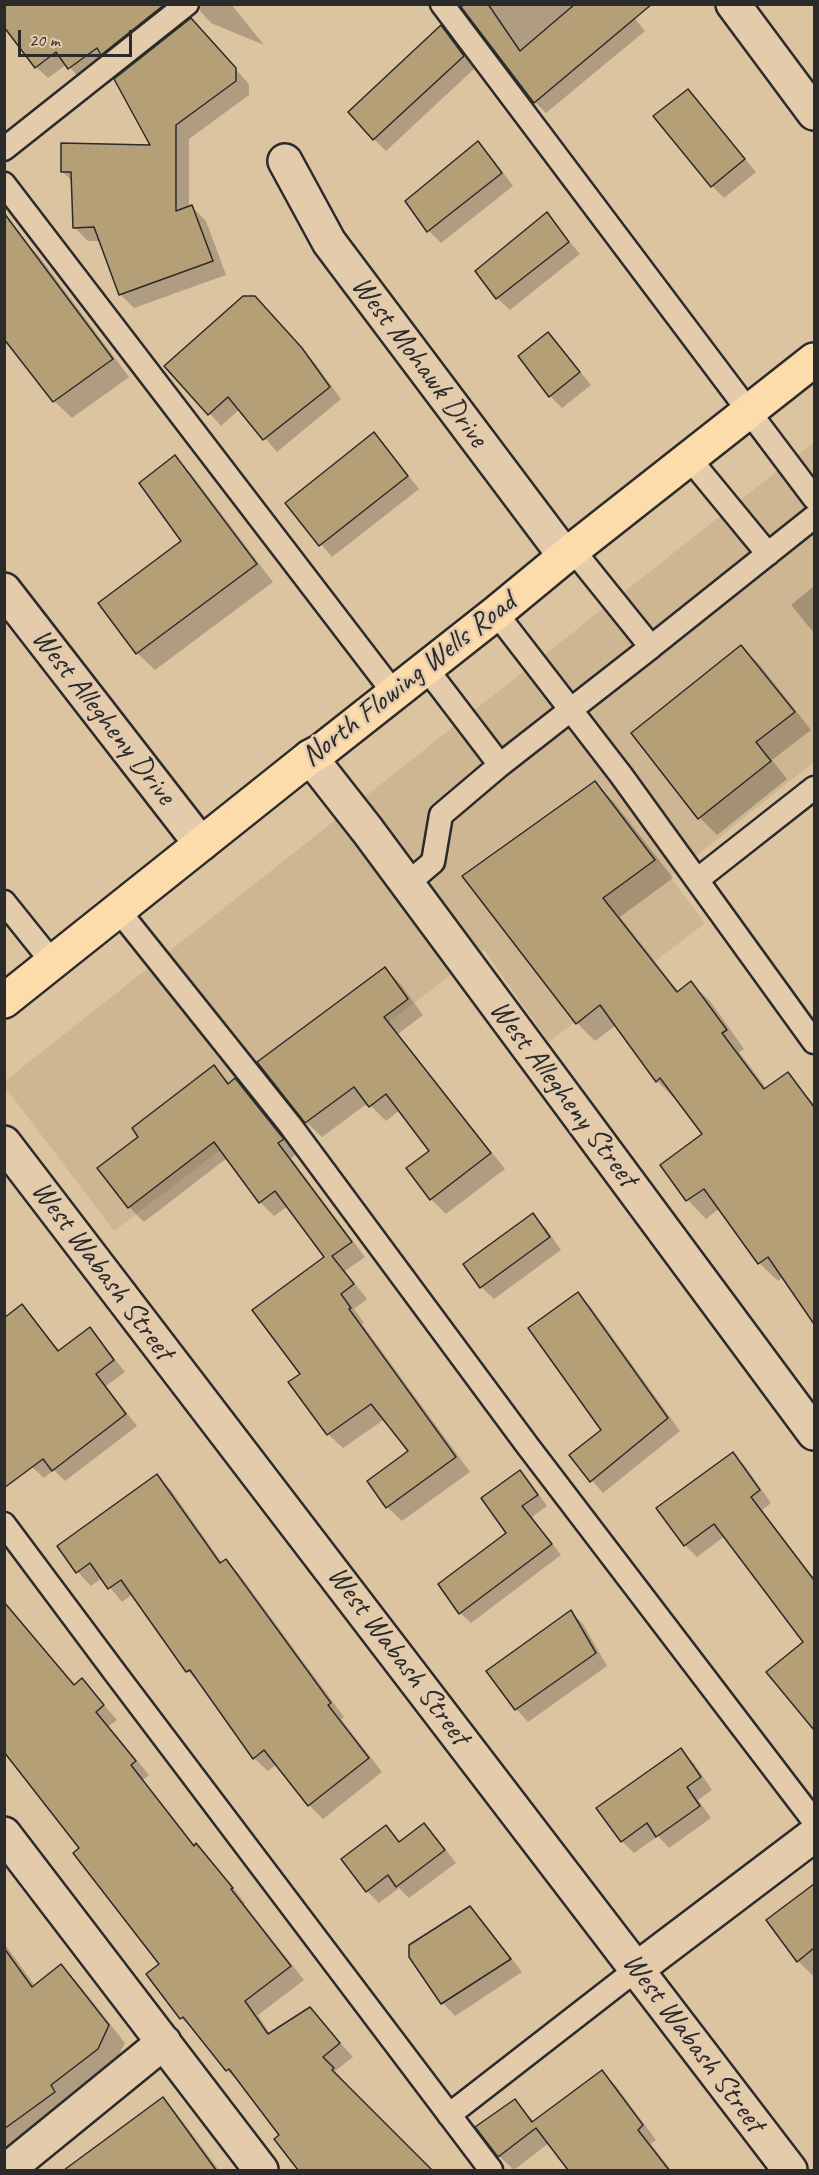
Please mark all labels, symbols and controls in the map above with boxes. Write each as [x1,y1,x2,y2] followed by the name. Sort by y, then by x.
[21,18,135,56] scale bar
[29,29,60,51] text: 20 m
[343,269,495,455] street label: West Mohawk Drive
[295,585,523,775] street label: North Flowing Wells Road
[23,622,183,812] street label: West Allegheny Drive
[481,993,645,1195] street label: West Allegheny Street
[23,1174,181,1368] street label: West Wabash Street
[319,1559,477,1753] street label: West Wabash Street
[614,1946,772,2140] street label: West Wabash Street

